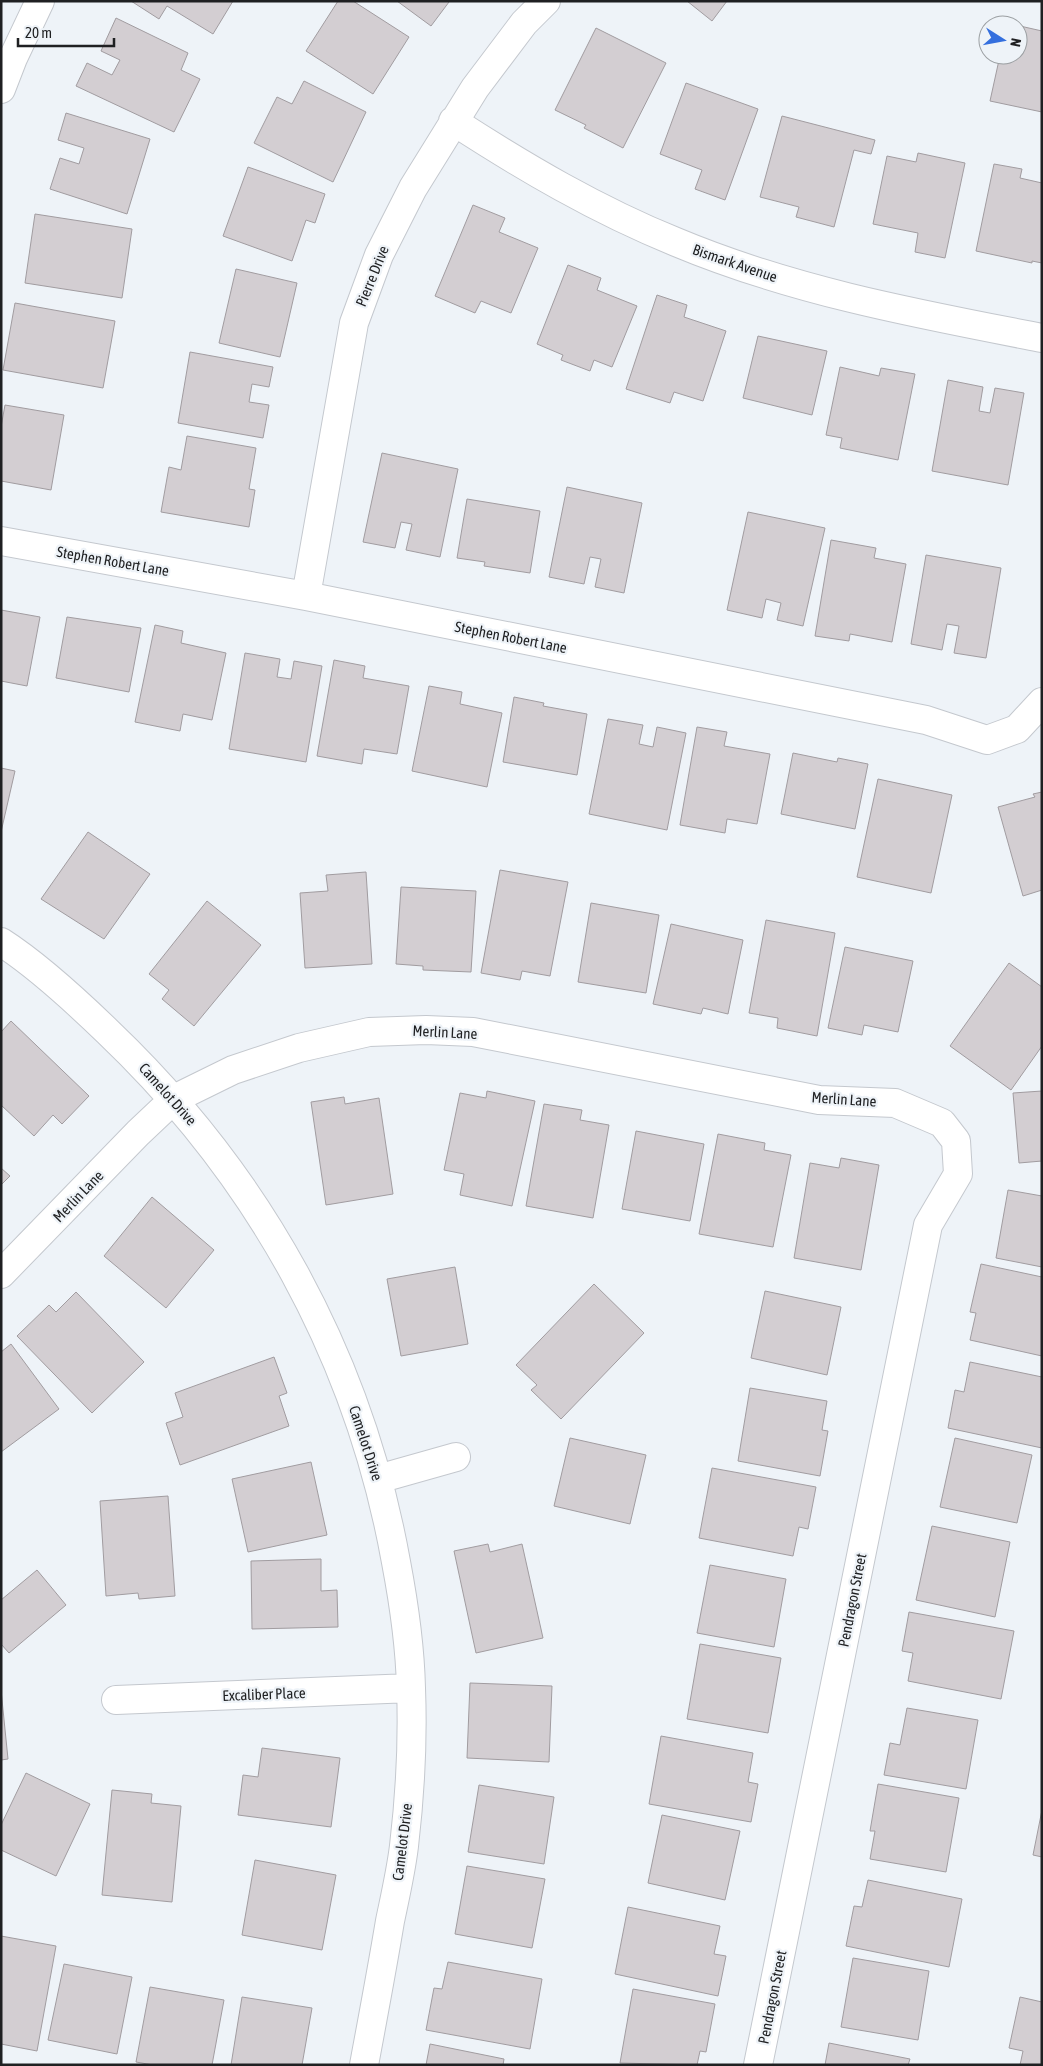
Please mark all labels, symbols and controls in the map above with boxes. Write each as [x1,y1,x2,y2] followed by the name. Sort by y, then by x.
[18,15,114,47] scale bar
[978,15,1028,65] north arrow
[25,24,52,41] text: 20 m
[1007,37,1024,48] text: N
[691,241,780,285] street label: Bismark Avenue
[352,243,392,309] street label: Pierre Drive
[55,543,171,579] street label: Stephen Robert Lane
[454,618,569,656] street label: Stephen Robert Lane
[412,1022,478,1042] street label: Merlin Lane
[136,1059,200,1129] street label: Camelot Drive
[811,1088,877,1110] street label: Merlin Lane
[49,1167,107,1225] street label: Merlin Lane
[346,1403,386,1483] street label: Camelot Drive
[835,1552,869,1648] street label: Pendragon Street
[222,1684,306,1704] street label: Excaliber Place
[389,1802,415,1882] street label: Camelot Drive
[755,1949,789,2045] street label: Pendragon Street

